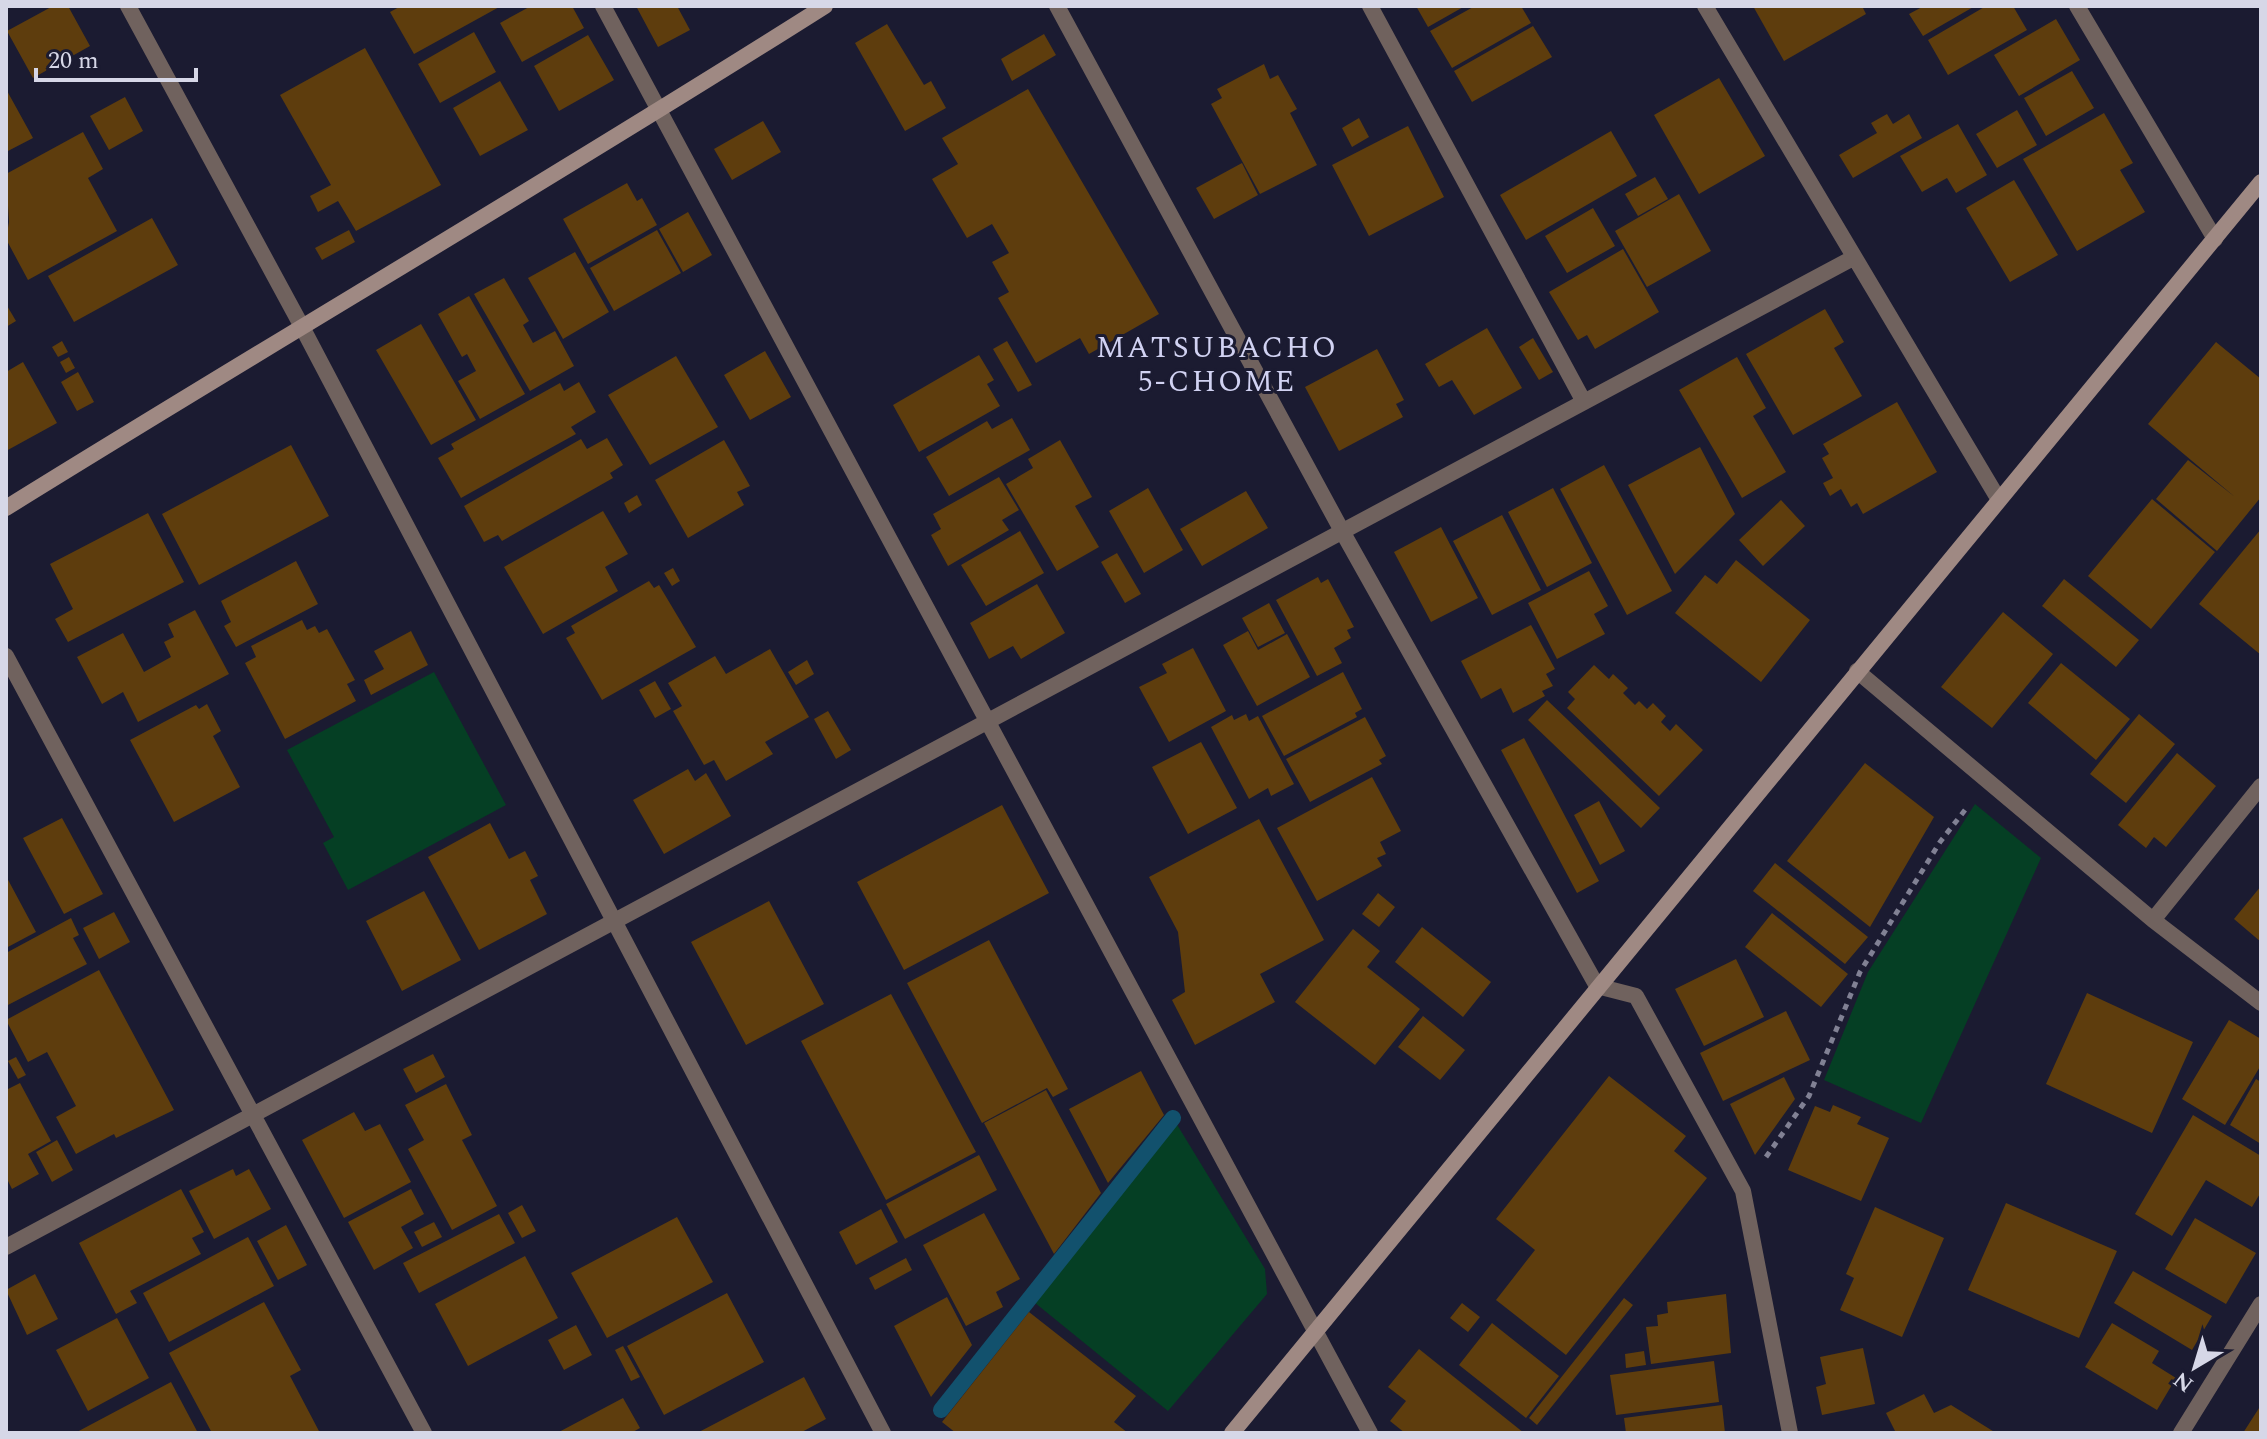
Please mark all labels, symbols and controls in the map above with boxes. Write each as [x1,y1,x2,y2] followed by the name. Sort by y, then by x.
[36,32,196,82] scale bar
[48,43,99,79] text: 20 m
[1096,325,1338,405] district label: MATSUBACHO 5-CHOME
[2155,1327,2235,1407] north arrow
[2166,1363,2201,1400] text: N

